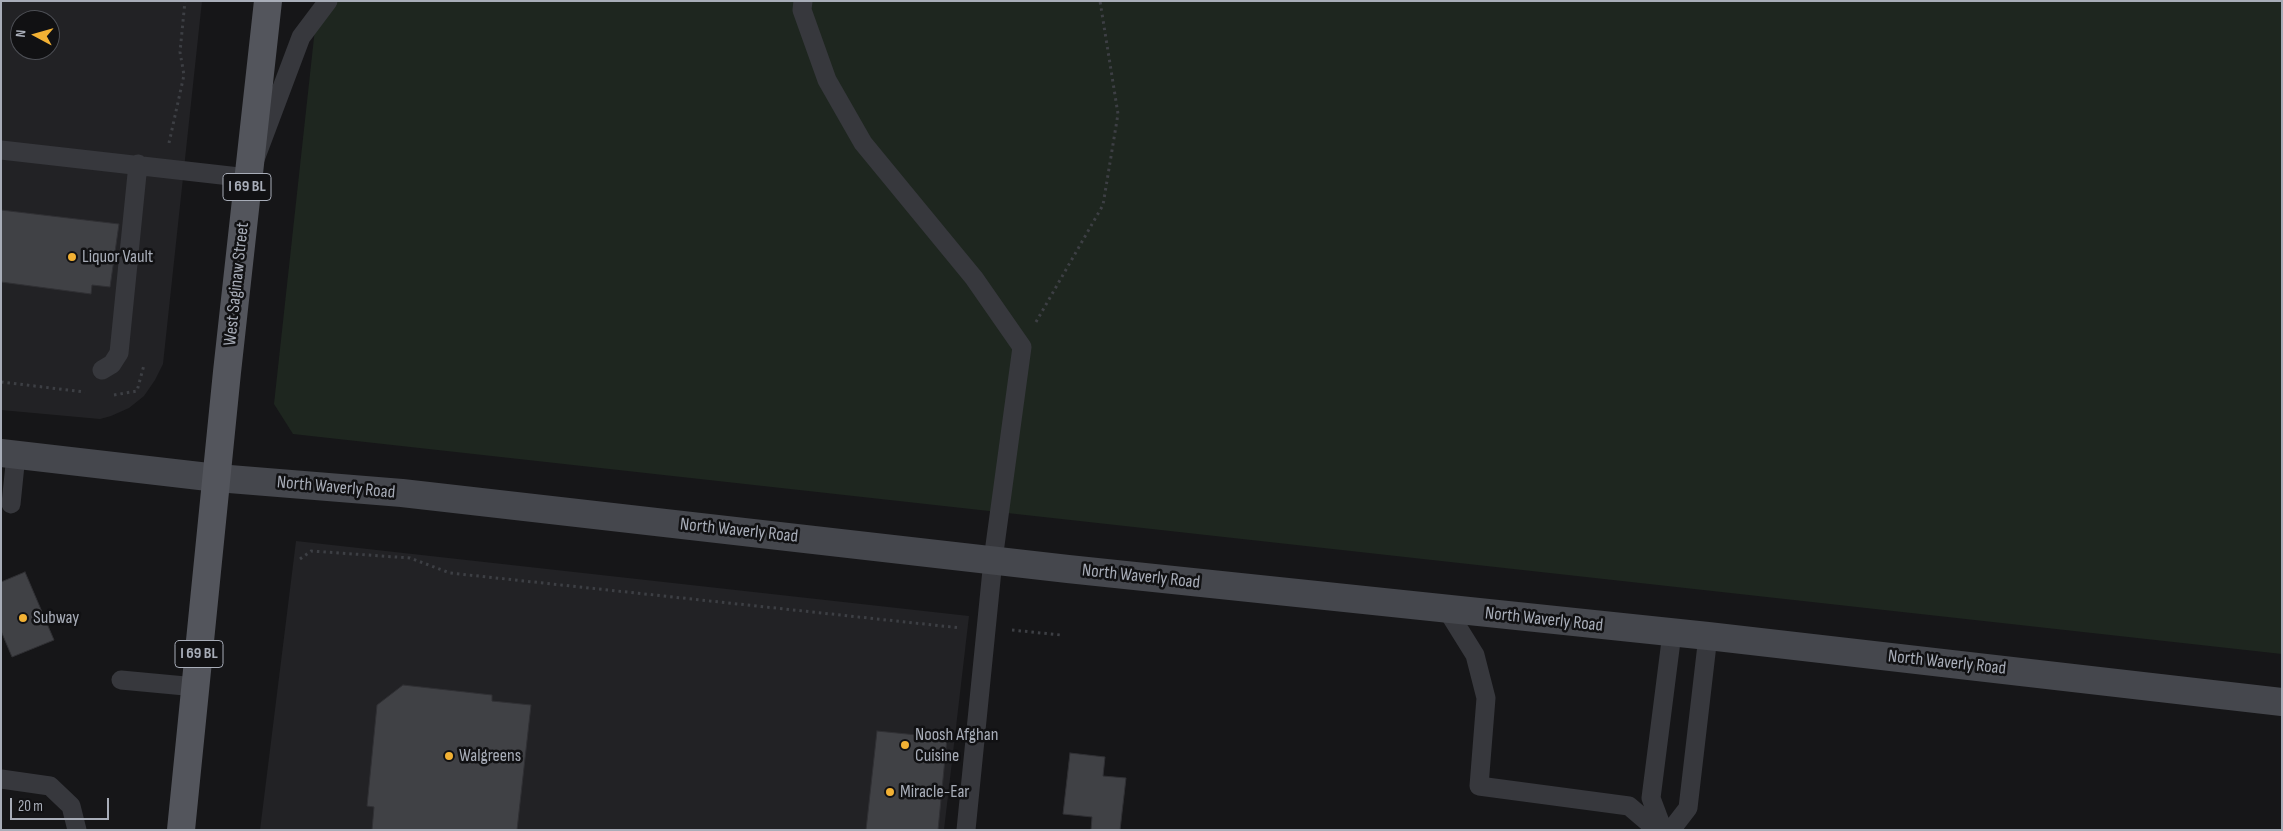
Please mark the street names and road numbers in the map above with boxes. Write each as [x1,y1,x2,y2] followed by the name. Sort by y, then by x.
[223,173,271,200] road number: I 69 BL
[220,221,254,347] street label: West Saginaw Street
[276,472,396,504] street label: North Waverly Road
[679,514,799,548] street label: North Waverly Road
[1081,560,1201,594] street label: North Waverly Road
[1484,603,1604,637] street label: North Waverly Road
[175,641,223,668] road number: I 69 BL
[1887,646,2007,680] street label: North Waverly Road

